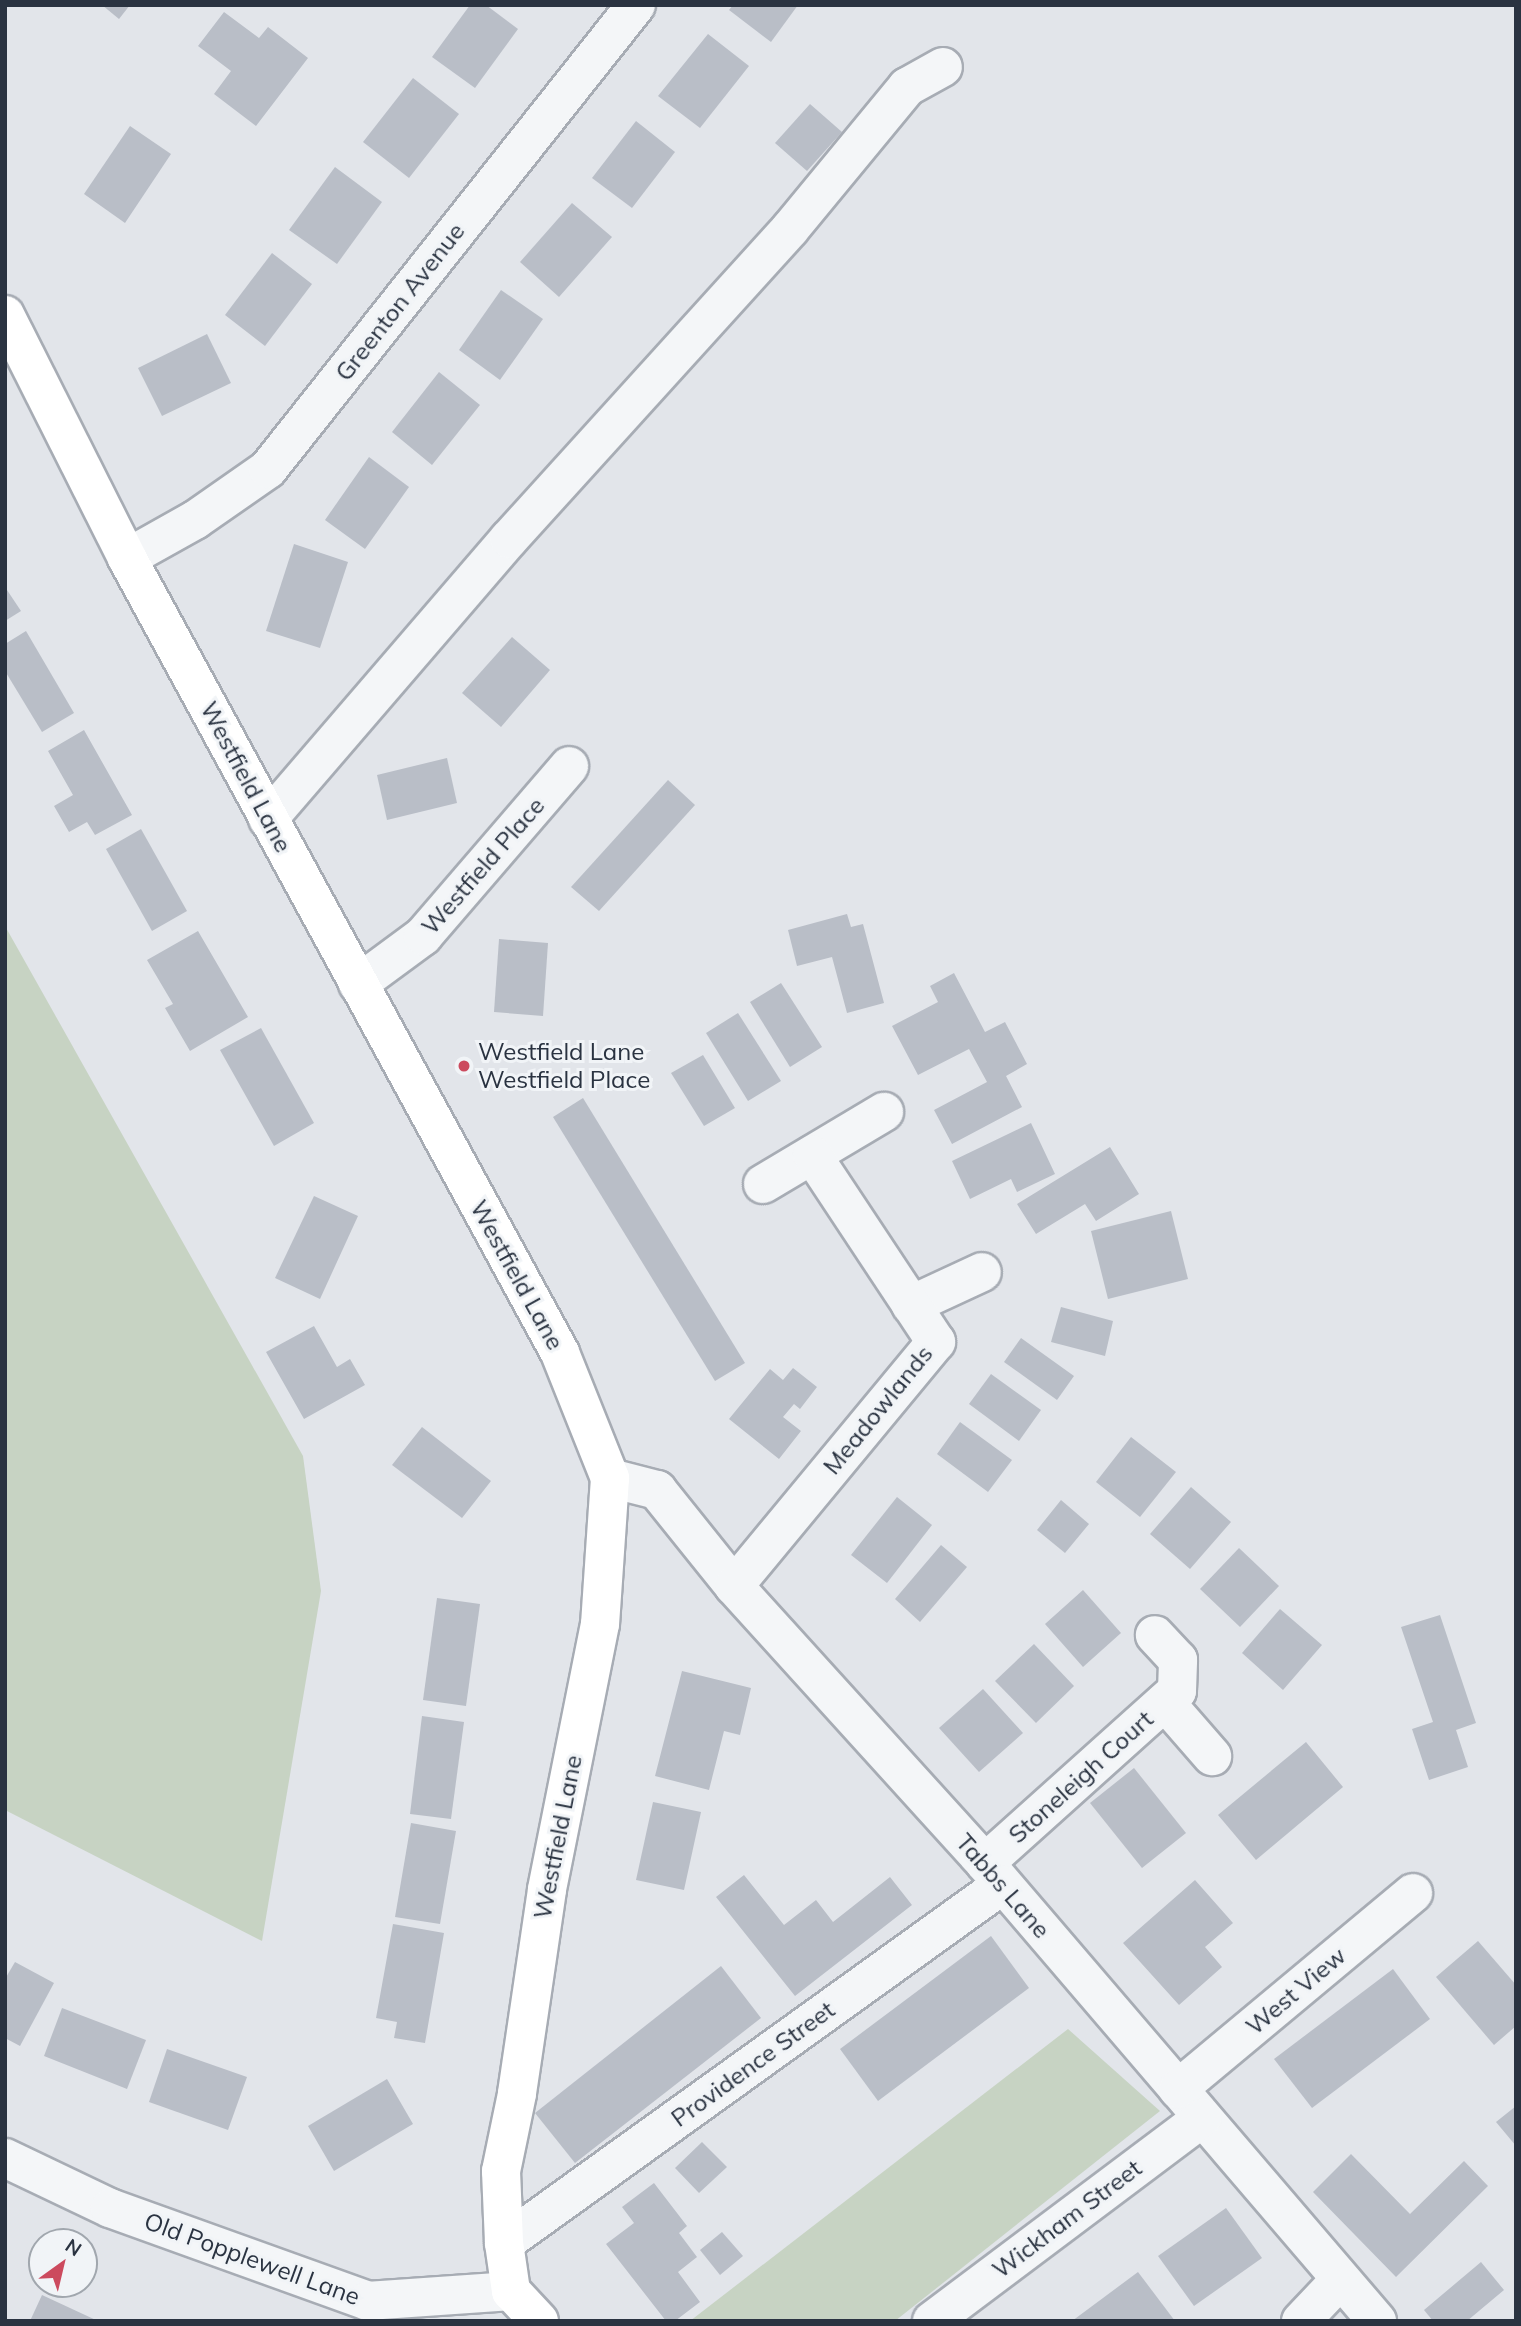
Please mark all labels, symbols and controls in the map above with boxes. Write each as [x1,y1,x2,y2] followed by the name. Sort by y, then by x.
[329,217,471,387] street label: Greenton Avenue
[194,697,298,857] street label: Westfield Lane
[416,792,550,940] street label: Westfield Place
[478,1038,650,1094] place label: Westfield Lane Westfield Place
[456,1058,472,1074] marker: Westfield Lane Westfield Place
[464,1195,570,1355] street label: Westfield Lane
[817,1340,939,1480] street label: Meadowlands
[1003,1705,1159,1849] street label: Stoneleigh Court
[528,1753,588,1921] street label: Westfield Lane
[950,1828,1056,1944] street label: Tabbs Lane
[1240,1941,1352,2041] street label: West View
[666,1995,840,2133] street label: Providence Street
[987,2154,1147,2284] street label: Wickham Street
[140,2207,364,2311] street label: Old Popplewell Lane
[28,2228,98,2298] north arrow
[61,2233,86,2261] text: N

